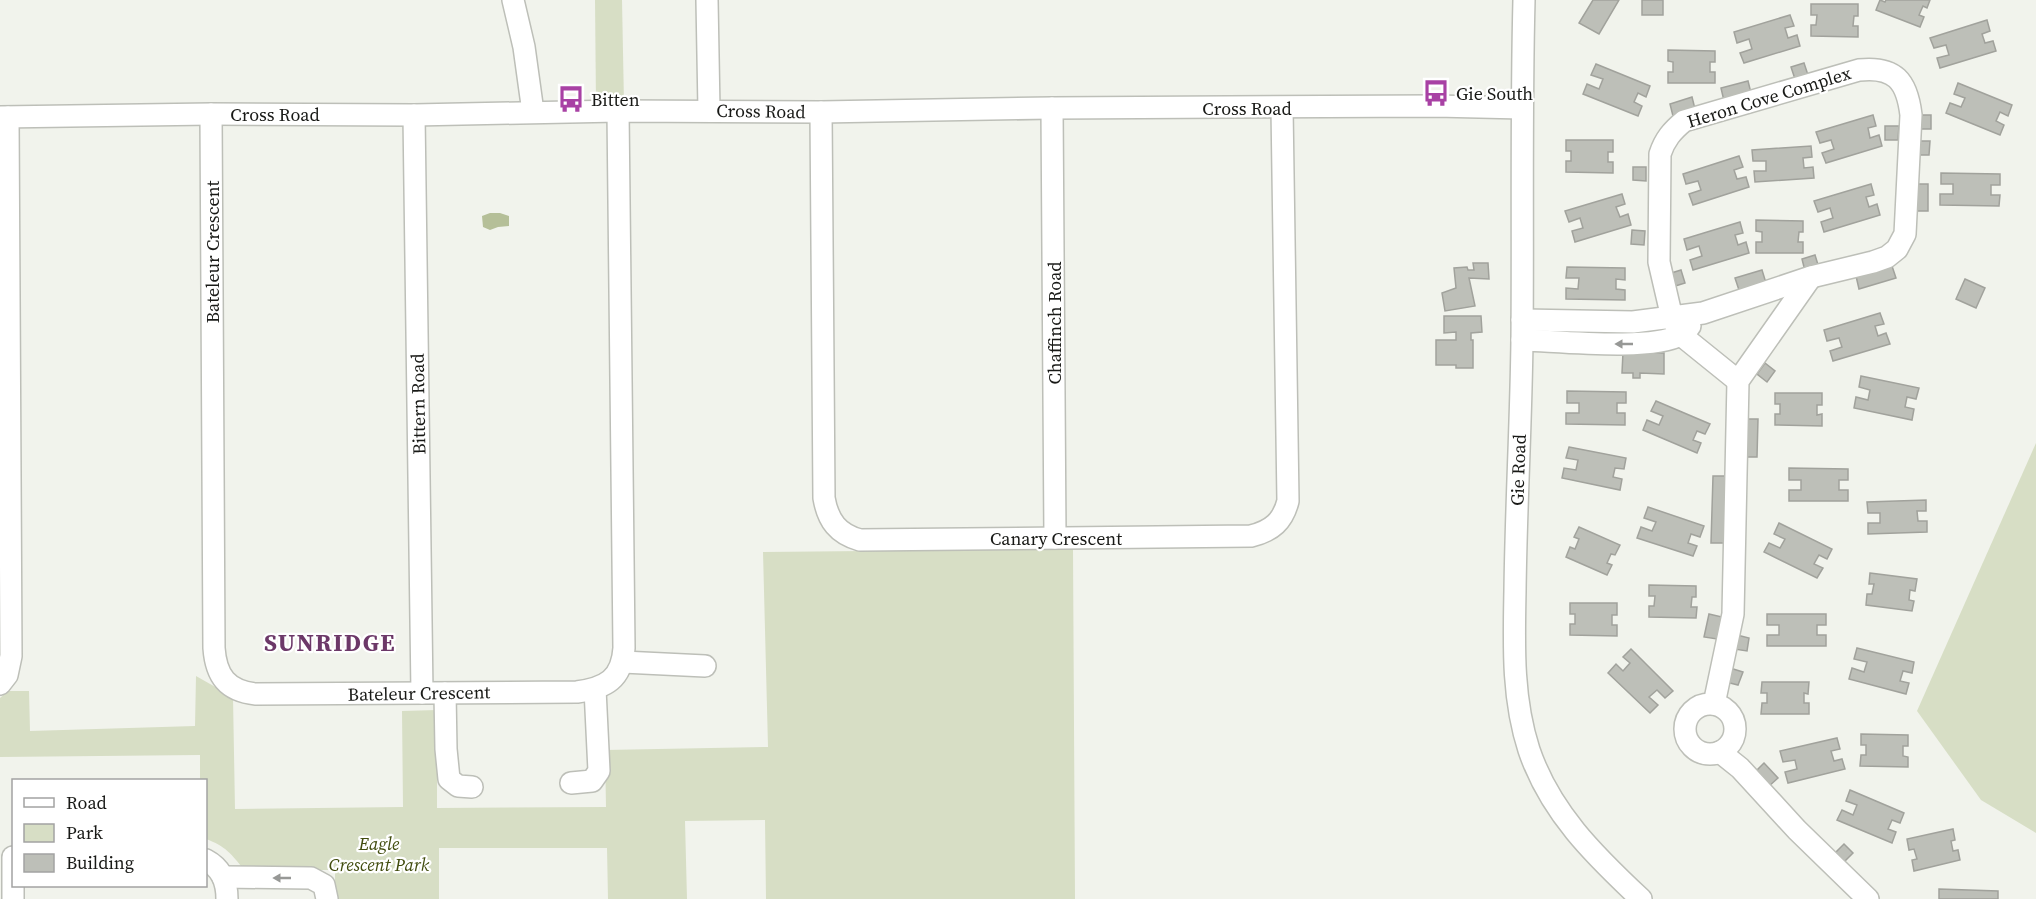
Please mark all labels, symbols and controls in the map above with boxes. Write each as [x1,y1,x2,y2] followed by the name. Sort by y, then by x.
[1684,60,1855,134] street label: Heron Cove Complex
[1421,78,1451,108] bus stop icon: Gie South
[1456,81,1533,106] place label: Gie South
[556,84,586,114] bus stop icon: Bitten
[591,87,640,112] place label: Bitten
[1202,96,1292,121] street label: Cross Road
[716,98,806,124] street label: Cross Road
[230,102,320,127] street label: Cross Road
[200,181,225,323] street label: Bateleur Crescent
[1042,261,1067,385] street label: Chaffinch Road
[1614,339,1633,349] one-way arrow
[405,353,431,455] street label: Bittern Road
[1504,434,1532,506] street label: Gie Road
[990,526,1122,551] street label: Canary Crescent
[264,626,396,659] district label: SUNRIDGE
[347,679,491,707] street label: Bateleur Crescent
[12,779,207,887] legend
[66,790,107,815] text: Road
[66,820,103,845] text: Park
[329,831,430,877] park label: Eagle Crescent Park
[66,850,134,875] text: Building
[272,873,291,883] one-way arrow

